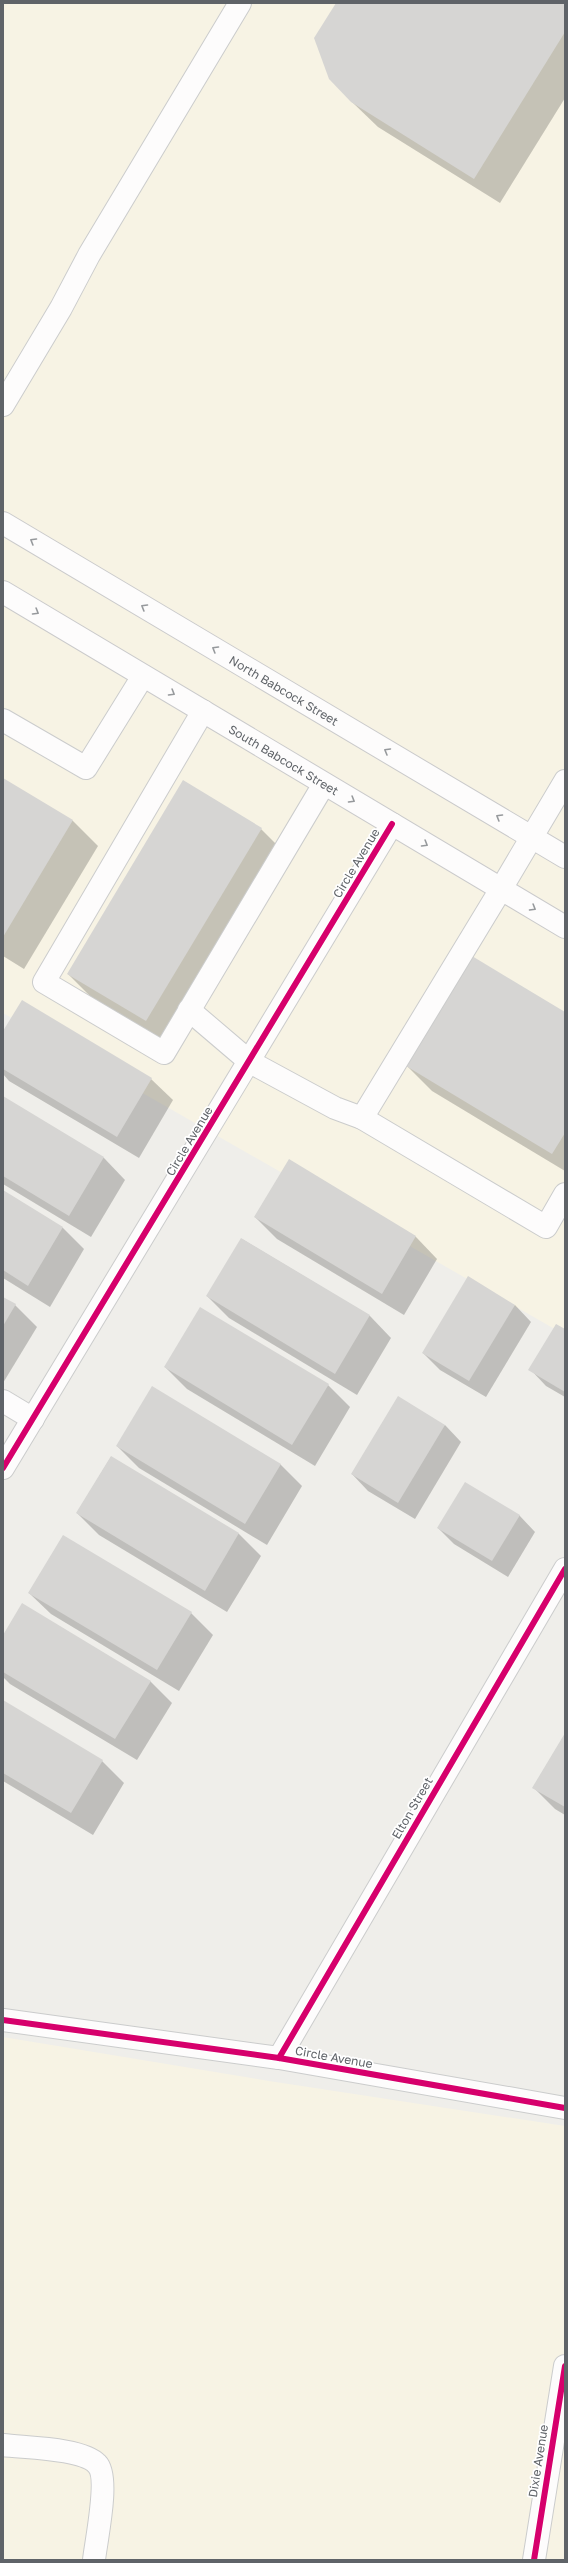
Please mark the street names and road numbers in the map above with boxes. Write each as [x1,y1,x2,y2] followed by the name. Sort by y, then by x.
[227,652,342,728] street label: North Babcock Street
[226,721,342,798] street label: South Babcock Street
[329,825,383,901] street label: Circle Avenue
[162,1103,216,1179] street label: Circle Avenue
[388,1774,436,1842] street label: Elton Street
[294,2043,374,2071] street label: Circle Avenue
[525,2423,551,2499] street label: Dixie Avenue

